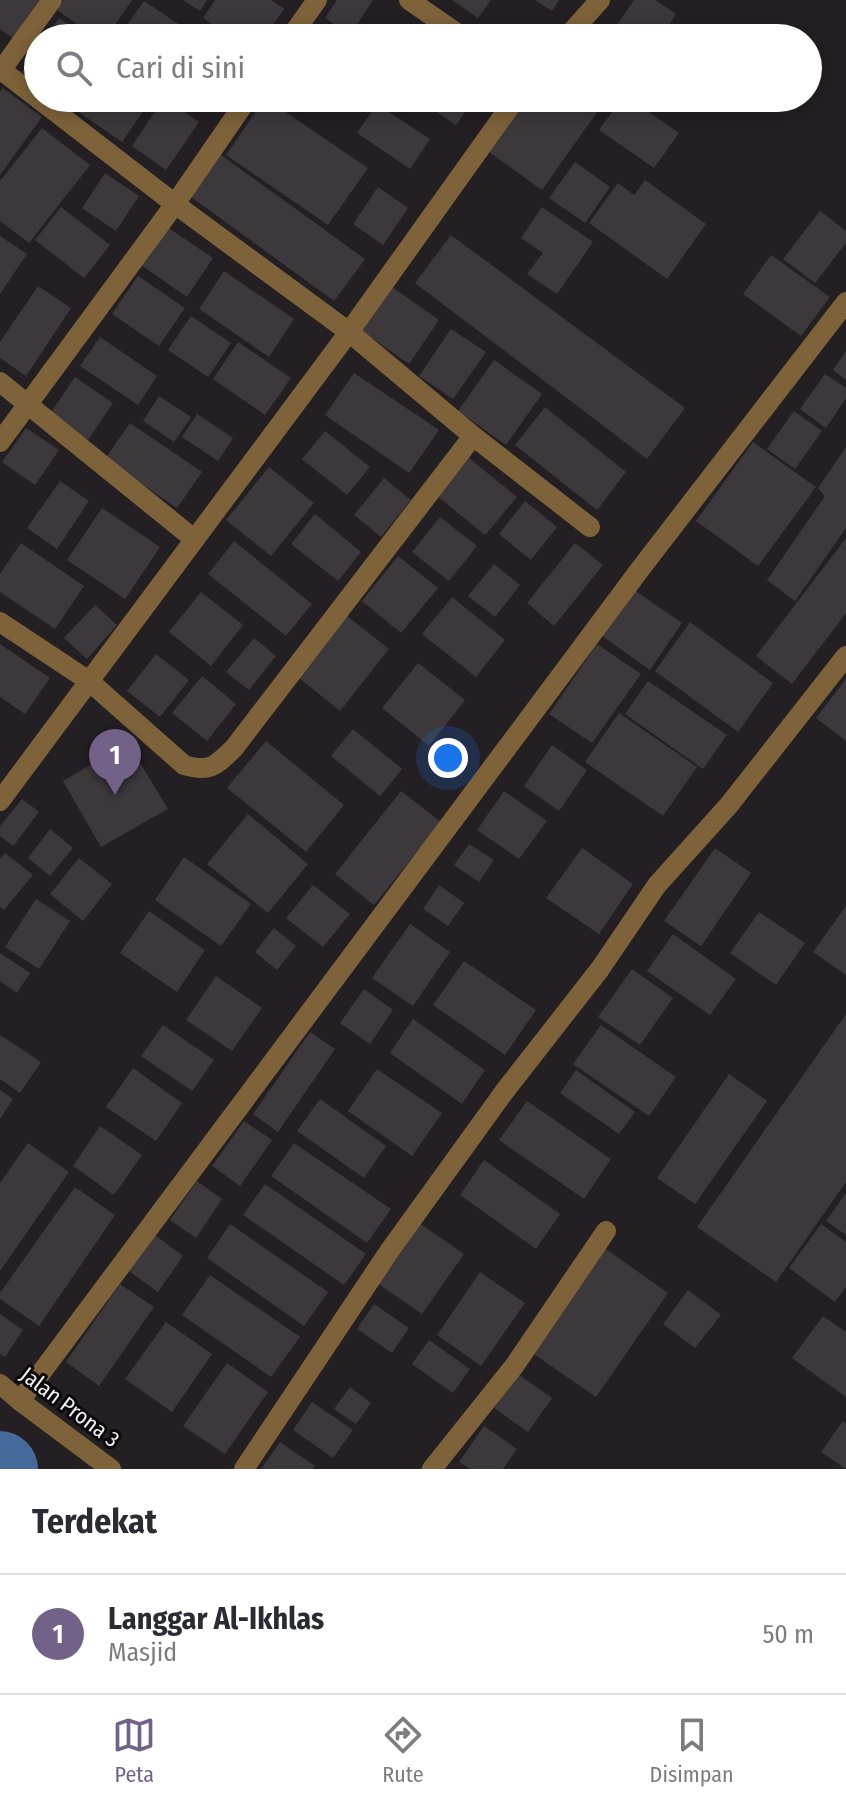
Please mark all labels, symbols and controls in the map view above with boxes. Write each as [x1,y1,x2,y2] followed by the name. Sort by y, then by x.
[24,24,822,112] search box
[52,46,96,90] icon: search
[116,50,245,86] text: Cari di sini
[89,729,141,795] pin: 1
[428,738,468,778] your location
[15,1361,125,1453] street label: Jalan Prona 3
[32,1501,157,1542] text: Terdekat
[108,1601,324,1637] text: Langgar Al-Ikhlas
[53,1619,64,1650] text: 1
[762,1619,814,1650] text: 50 m
[108,1637,177,1668] text: Masjid
[112,1713,156,1788] tab: Peta
[381,1713,425,1788] tab: Rute
[650,1713,734,1788] tab: Disimpan

